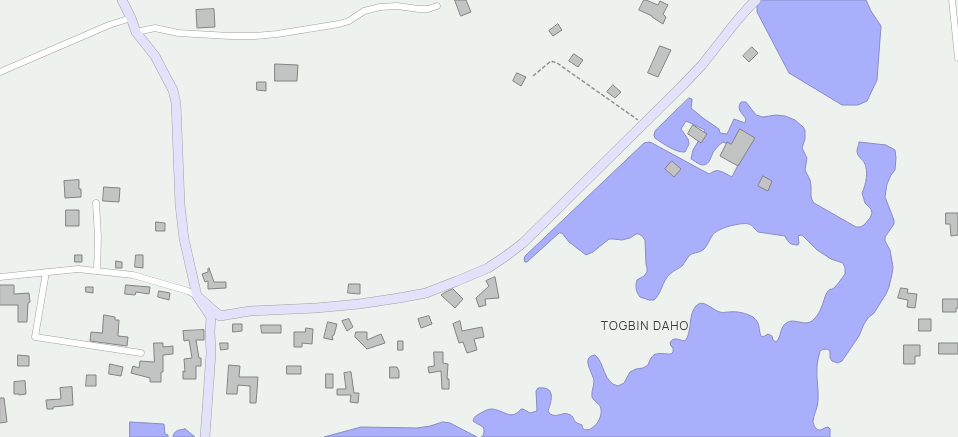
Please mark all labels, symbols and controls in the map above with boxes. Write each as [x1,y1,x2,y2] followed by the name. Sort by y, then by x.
[601,320,689,334] district label: TOGBIN DAHO

